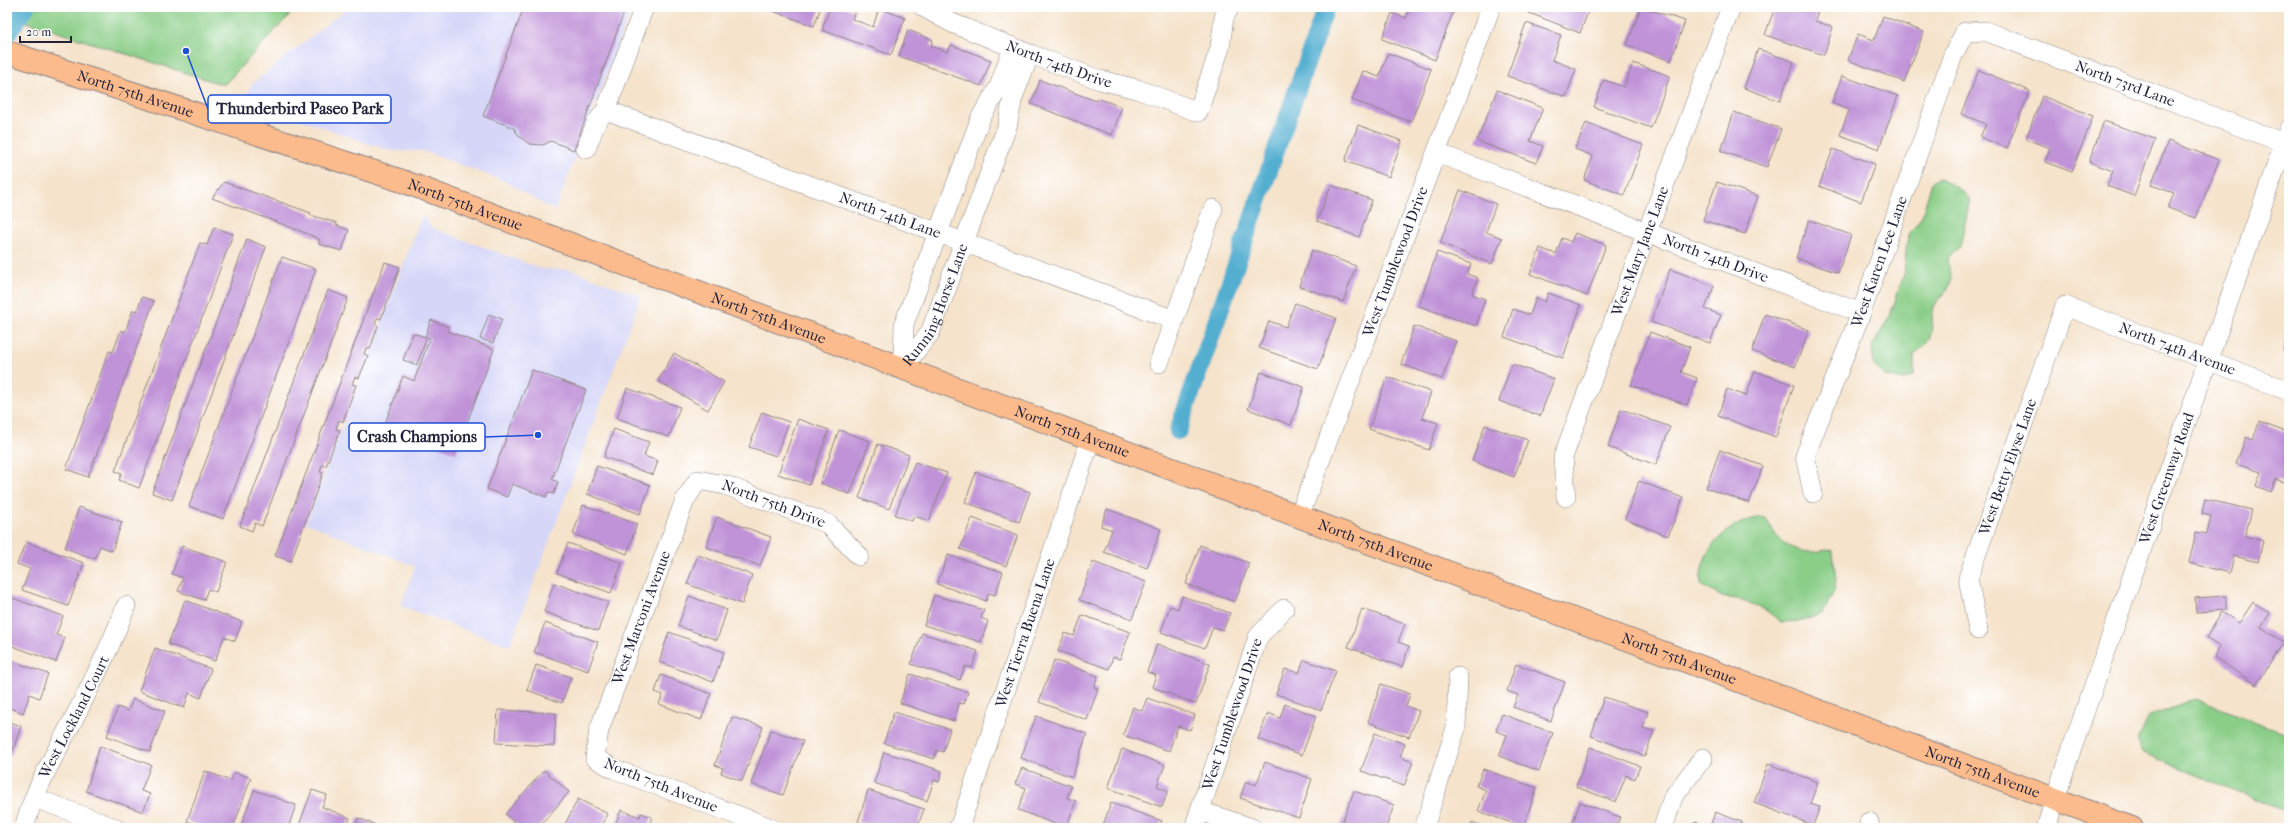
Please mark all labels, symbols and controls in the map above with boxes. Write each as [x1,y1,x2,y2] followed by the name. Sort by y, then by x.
[20,18,71,44] scale bar
[26,25,51,39] text: 20 m
[1004,36,1114,92] street label: North 74th Drive
[2073,57,2178,111] street label: North 73rd Lane
[75,67,196,121] street label: North 75th Avenue
[208,95,391,123] callout: Thunderbird Paseo Park
[215,99,384,118] text: Thunderbird Paseo Park
[405,175,526,235] street label: North 75th Avenue
[1358,183,1432,340] street label: West Tumblewood Drive
[1607,183,1673,319] street label: West Mary Jane Lane
[837,188,944,242] street label: North 74th Lane
[1847,193,1911,331] street label: West Karen Lee Lane
[1660,230,1772,287] street label: North 74th Drive
[898,240,972,370] street label: Running Horse Lane
[709,288,829,348] street label: North 75th Avenue
[2117,318,2239,379] street label: North 74th Avenue
[1975,396,2040,538] street label: West Betty Elyse Lane
[1012,402,1133,461] street label: North 75th Avenue
[2135,409,2198,547] street label: West Greenway Road
[349,423,485,451] callout: Crash Champions
[357,427,477,447] text: Crash Champions
[719,476,829,531] street label: North 75th Drive
[1316,515,1436,575] street label: North 75th Avenue
[608,548,674,688] street label: West Marconi Avenue
[991,555,1059,711] street label: West Tierra Buena Lane
[1619,629,1740,688] street label: North 75th Avenue
[1198,635,1266,794] street label: West Tumblewood Drive
[35,652,113,782] street label: West Lockland Court
[1923,742,2043,802] street label: North 75th Avenue
[601,754,721,816] street label: North 75th Avenue

